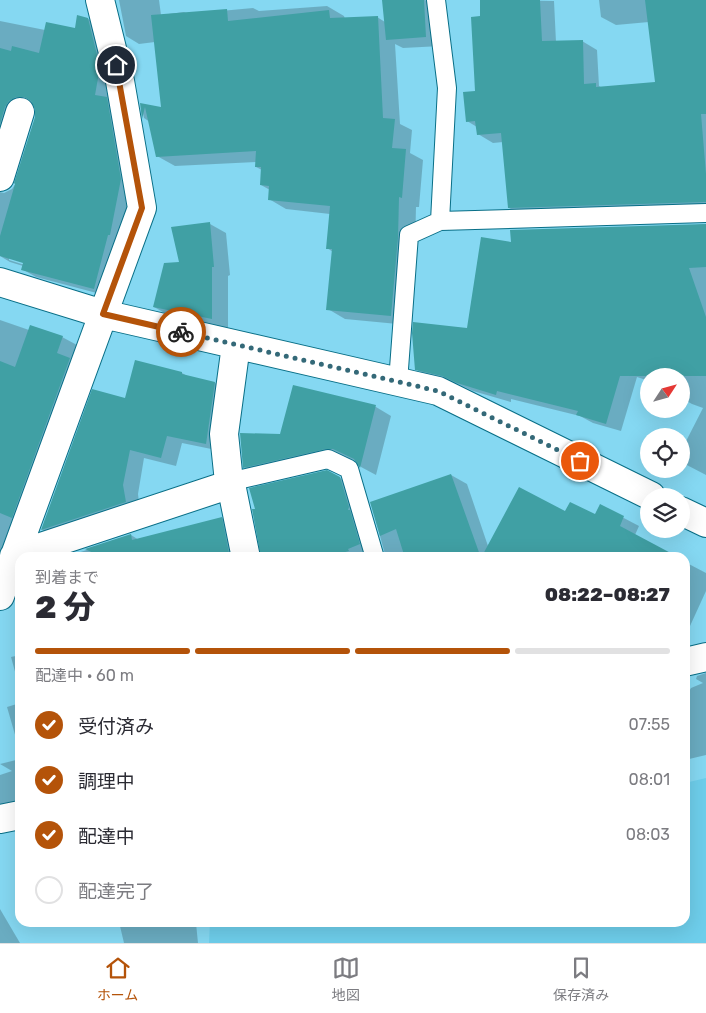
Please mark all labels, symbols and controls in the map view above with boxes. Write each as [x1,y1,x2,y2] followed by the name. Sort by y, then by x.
[95,44,137,86] pin
[102,51,130,79] icon: home
[156,307,206,357] courier
[167,318,195,346] icon: bike
[640,368,690,418] north arrow
[640,368,690,538] map controls
[640,428,690,478] button: locate
[559,440,601,482] pin
[566,447,594,475] icon: bag
[640,488,690,538] button: layers
[35,568,99,587] text: 到着まで
[545,583,670,606] text: 08:22–08:27
[35,588,95,626] text: 2 分
[35,666,134,685] text: 配達中 · 60 m
[35,711,63,739] icon: check
[78,715,154,738] text: 受付済み
[629,715,670,734] text: 07:55
[35,766,63,794] icon: check
[78,770,135,793] text: 調理中
[629,770,670,789] text: 08:01
[35,821,63,849] icon: check
[78,825,135,848] text: 配達中
[626,825,670,844] text: 08:03
[78,880,154,903] text: 配達完了
[97,954,138,1004] tab: ホーム
[332,954,360,1004] tab: 地図
[553,954,609,1004] tab: 保存済み

